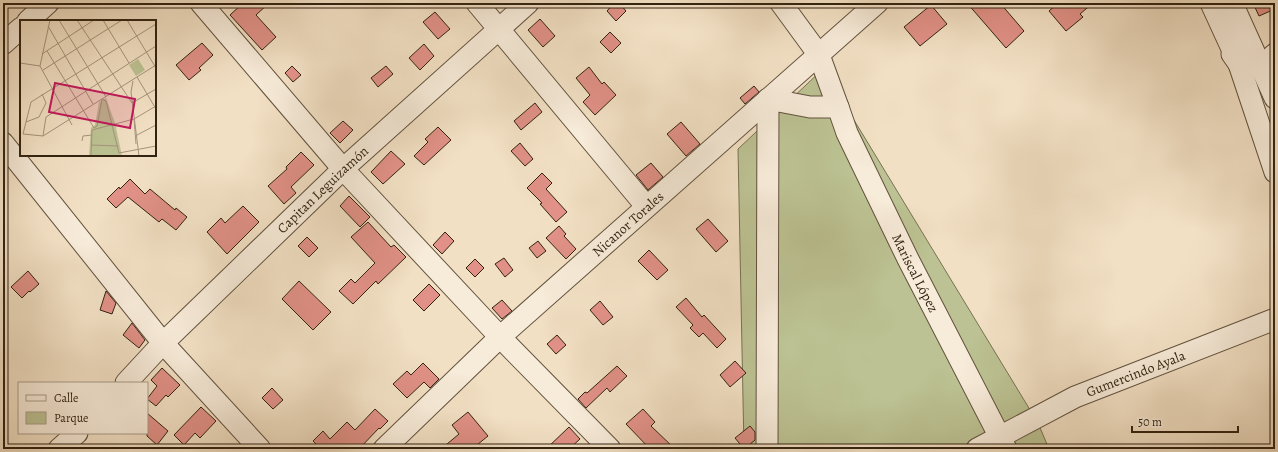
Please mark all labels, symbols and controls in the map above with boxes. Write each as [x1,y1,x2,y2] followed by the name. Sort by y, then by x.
[20,20,156,156] inset map
[273,141,373,238] street label: Capitan Leguizamón
[588,187,668,261] street label: Nicanor Torales
[887,231,943,316] street label: Mariscal López
[1083,346,1189,402] street label: Gumercindo Ayala
[18,382,148,434] legend
[54,390,78,406] text: Calle
[1132,408,1238,434] scale bar
[54,410,89,426] text: Parque
[1138,414,1162,430] text: 50 m

